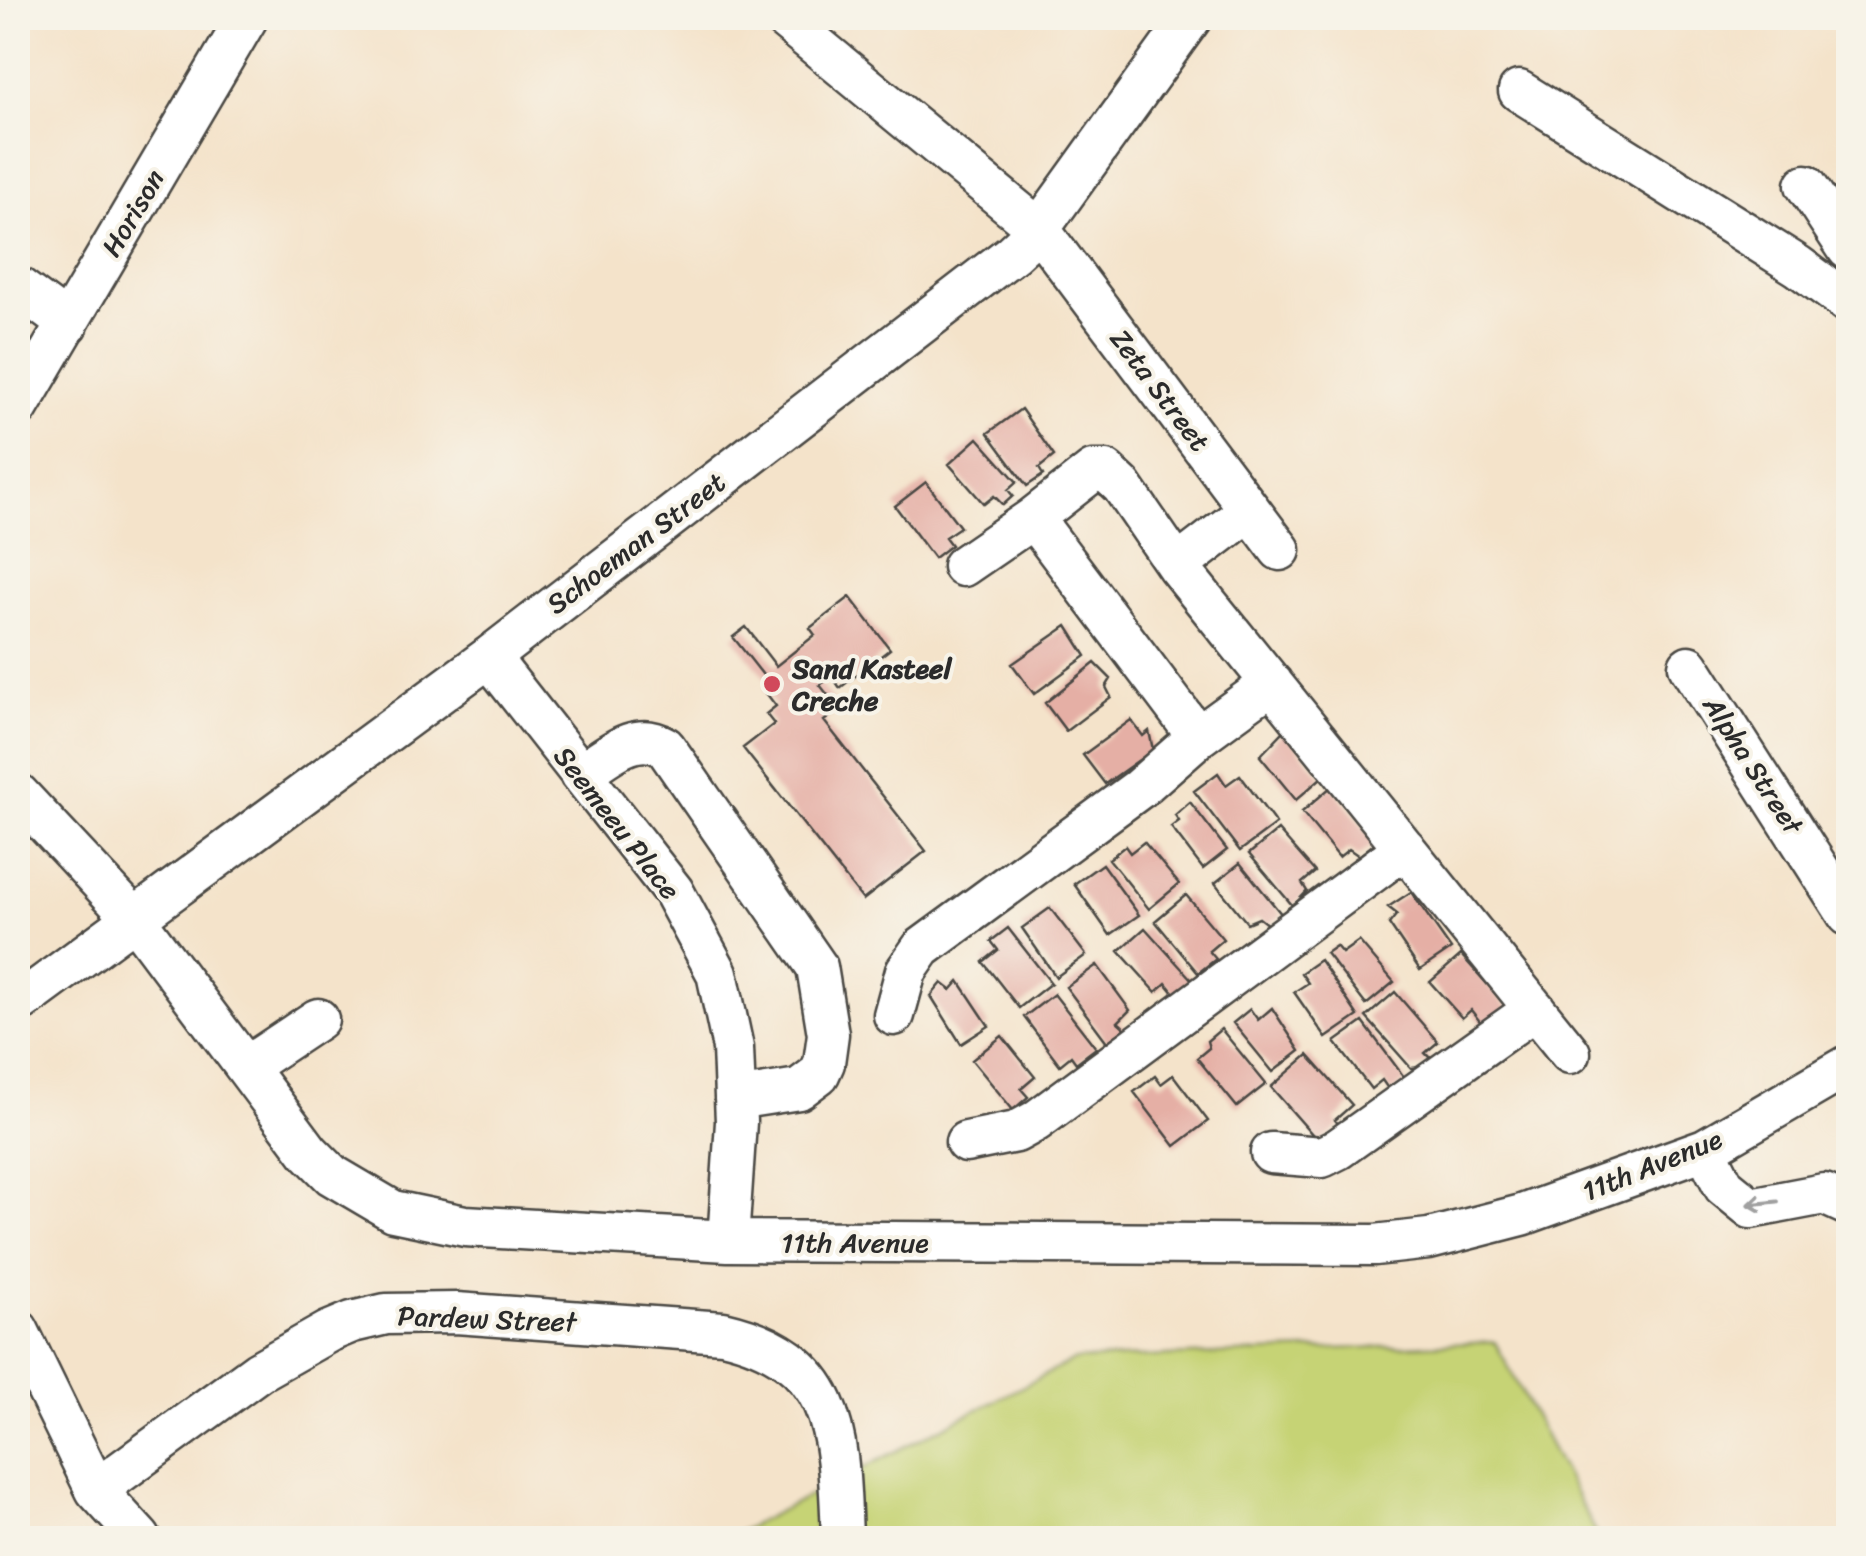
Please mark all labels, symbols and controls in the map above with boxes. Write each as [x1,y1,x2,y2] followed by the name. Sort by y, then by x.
[87,160,179,266] street label: Horison
[1097,318,1223,462] street label: Zeta Street
[535,459,737,627] street label: Schoeman Street
[791,644,952,725] place label: Sand Kasteel Creche
[761,673,783,695] marker: Sand Kasteel Creche
[1689,685,1817,846] street label: Alpha Street
[541,735,693,911] street label: Seemeeu Place
[1574,1115,1730,1215] street label: 11th Avenue
[1747,1194,1780,1213] one-way arrow
[781,1218,929,1267] street label: 11th Avenue
[397,1291,579,1347] street label: Pardew Street

